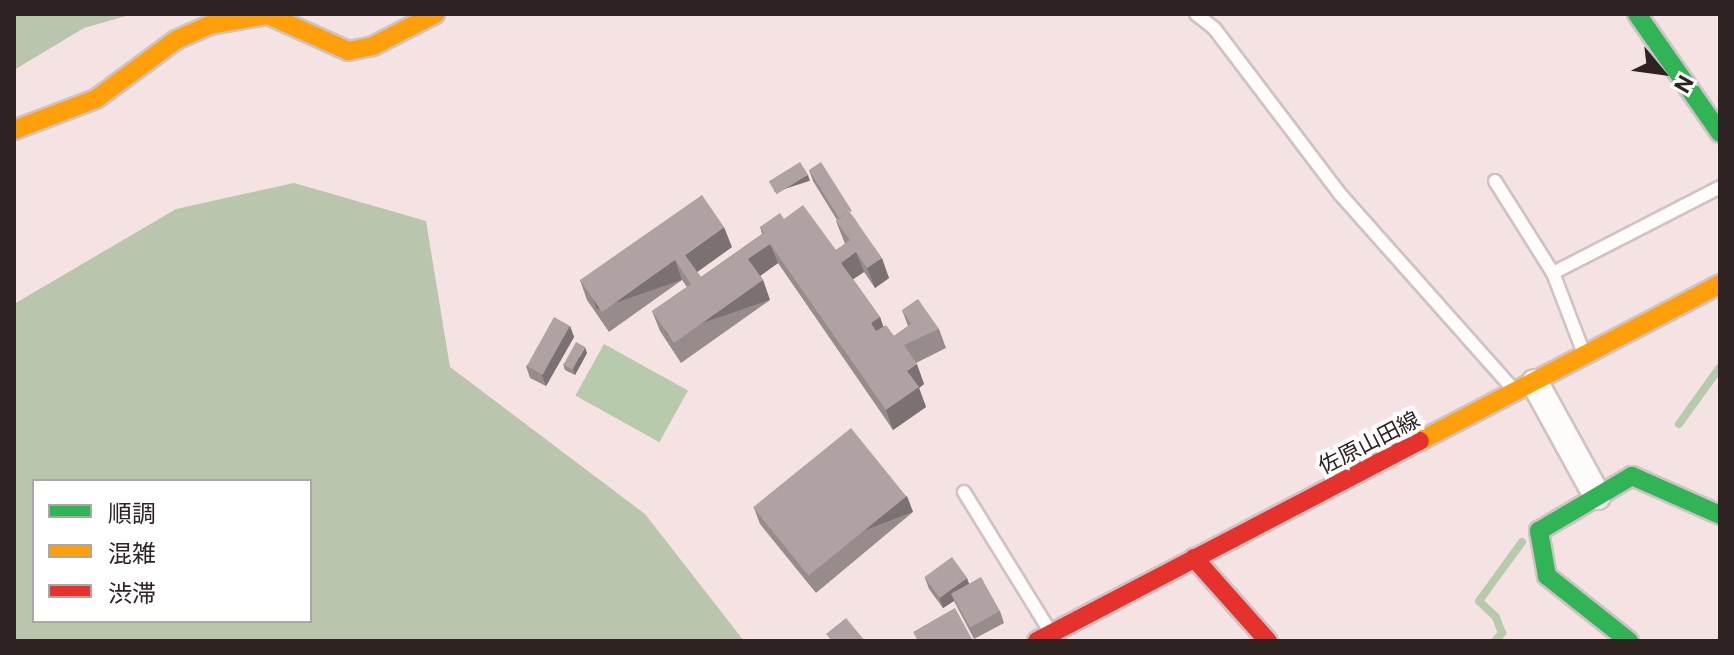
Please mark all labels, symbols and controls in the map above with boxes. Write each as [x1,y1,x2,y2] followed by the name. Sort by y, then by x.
[1622,32,1702,112] north arrow
[1669,71,1698,97] text: N
[1314,406,1424,480] street label: 佐原山田線
[32,479,312,623] legend
[108,500,156,528] text: 順調
[108,540,156,568] text: 混雑
[108,580,156,608] text: 渋滞

